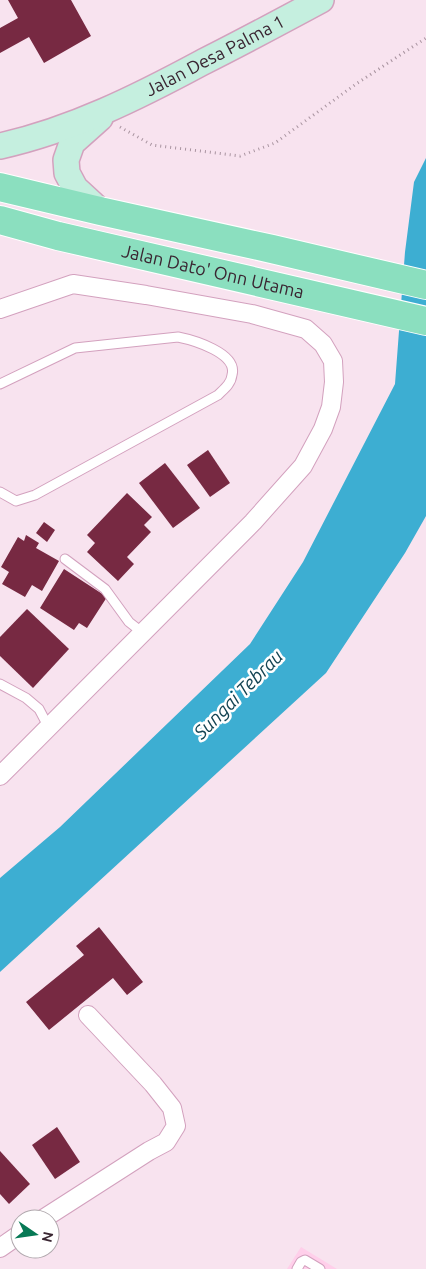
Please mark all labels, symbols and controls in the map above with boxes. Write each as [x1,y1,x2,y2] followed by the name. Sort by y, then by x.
[142,10,288,99] street label: Jalan Desa Palma 1
[120,240,306,301] street label: Jalan Dato' Onn Utama
[188,645,287,744] water label: Sungai Tebrau
[10,1209,60,1259] north arrow
[39,1230,57,1244] text: N

